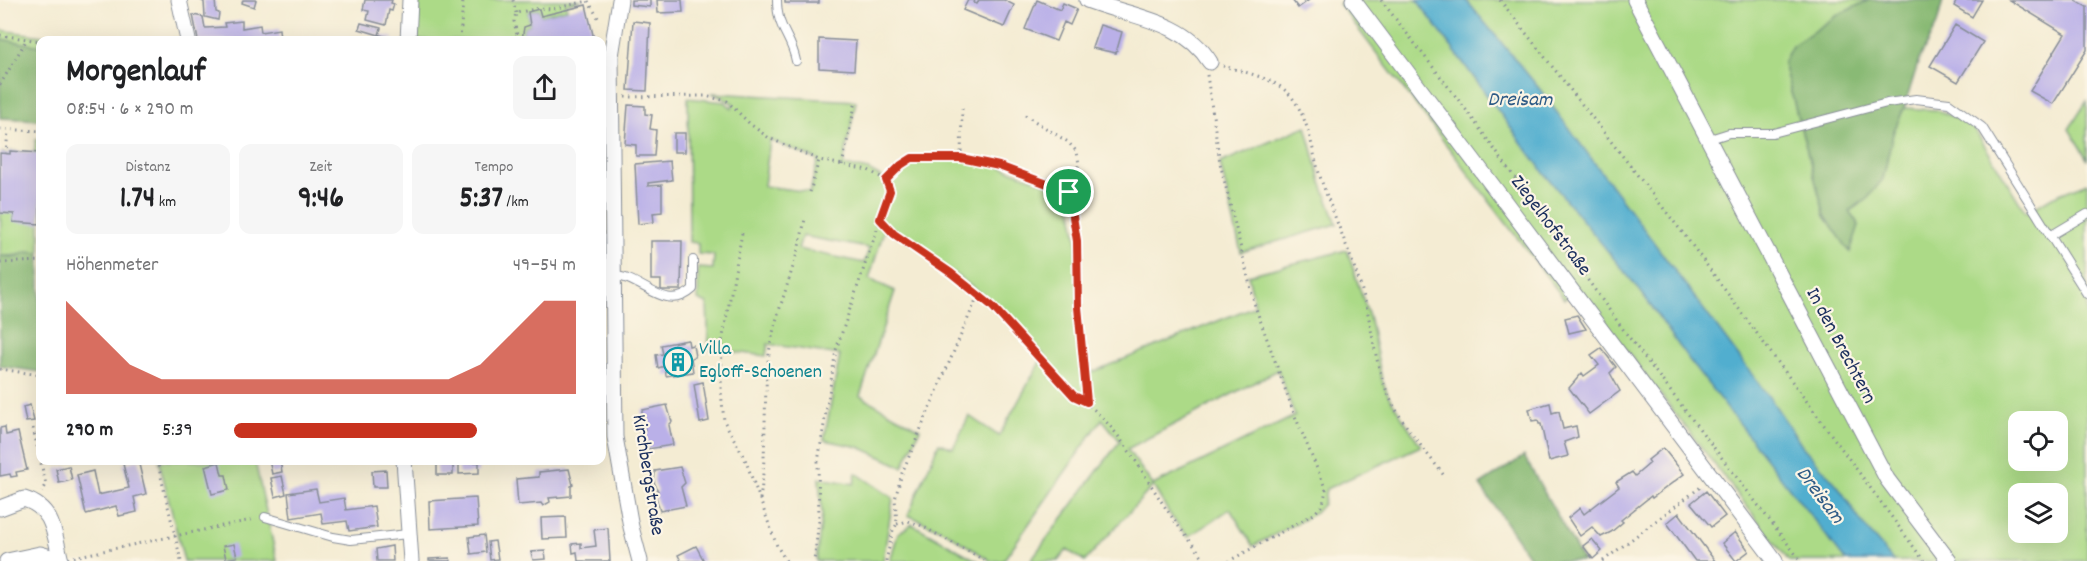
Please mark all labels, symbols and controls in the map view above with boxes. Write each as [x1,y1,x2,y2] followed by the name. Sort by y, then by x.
[66,50,206,97] text: Morgenlauf
[513,56,576,119] button: share
[1488,86,1553,116] water label: Dreisam
[66,96,193,124] text: 08:54 · 6 × 290 m
[126,156,170,179] text: Distanz
[310,156,332,179] text: Zeit
[475,156,513,179] text: Tempo
[1043,166,1094,217] pin
[1503,170,1597,282] street label: Ziegelhofstraße
[1052,175,1085,208] icon: arrive
[120,179,155,222] text: 1.74
[298,179,344,222] text: 9:46
[459,179,503,222] text: 5:37
[155,191,176,214] text: km
[503,191,529,214] text: /km
[66,252,158,280] text: Höhenmeter
[513,252,576,280] text: 49–54 m
[1798,283,1882,409] street label: In den Brechtern
[699,336,822,387] place label: Villa Egloff-Schoenen
[662,346,694,378] building icon: Villa Egloff-Schoenen
[2008,411,2068,543] map controls
[2008,411,2068,471] button: locate
[624,413,670,538] street label: Kirchbergstraße
[66,417,113,445] text: 290 m
[162,417,193,445] text: 5:39
[1788,461,1851,531] water label: Dreisam
[2008,483,2068,543] button: layers

